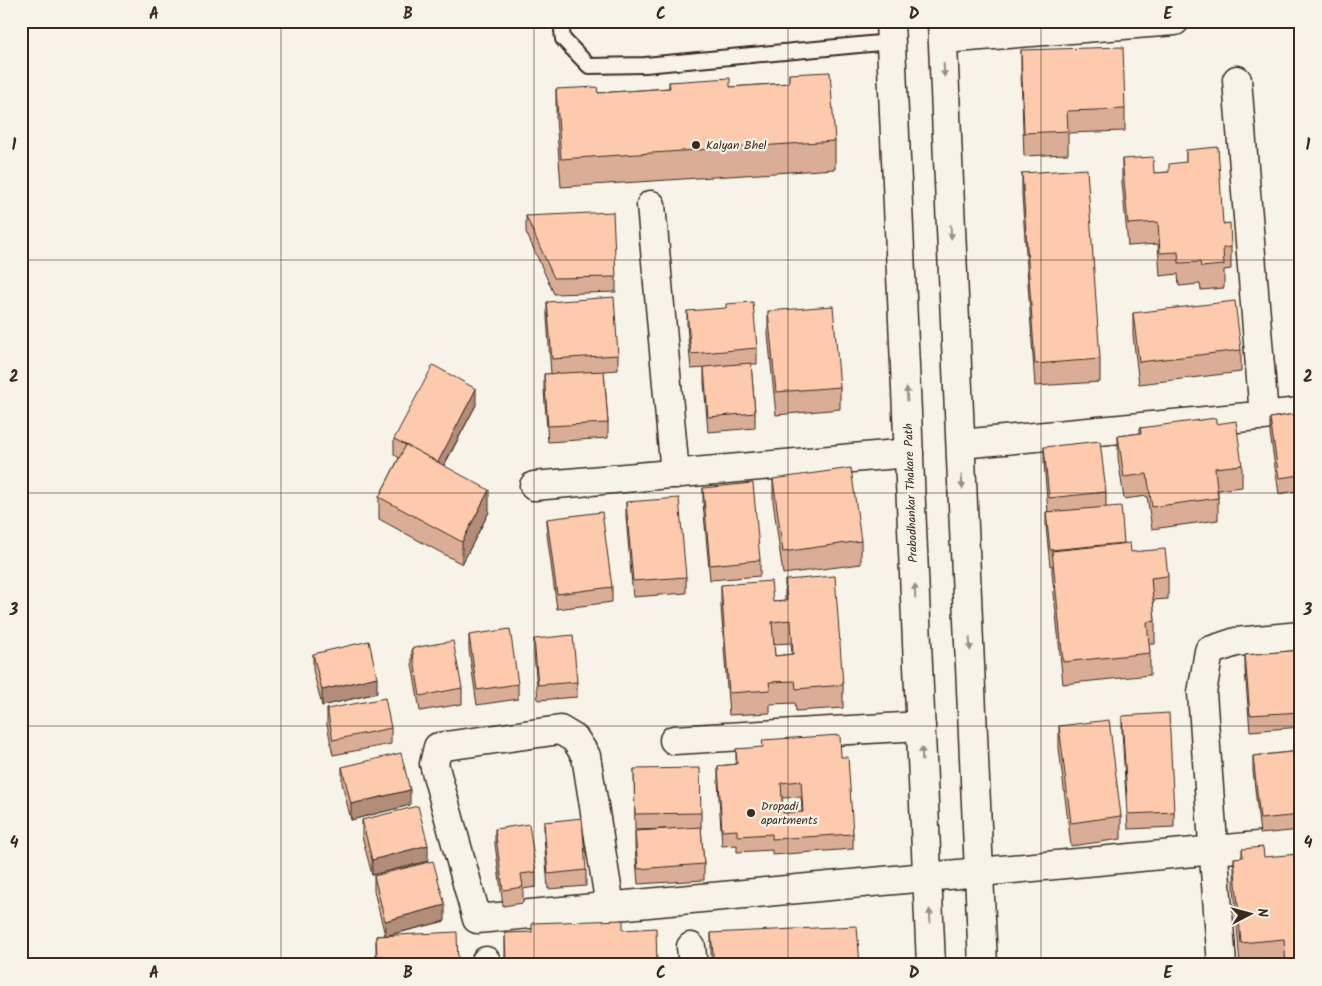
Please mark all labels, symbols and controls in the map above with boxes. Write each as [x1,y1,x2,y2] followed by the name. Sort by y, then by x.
[149,2,159,27] text: A
[403,2,413,27] text: B
[656,2,666,27] text: C
[909,2,920,27] text: D
[1164,2,1174,27] text: E
[940,62,948,78] one-way arrow
[12,133,17,158] text: 1
[1306,133,1311,158] text: 1
[706,136,767,155] place label: Kalyan Bhel
[690,139,702,151] marker: Kalyan Bhel
[948,225,956,241] one-way arrow
[9,365,19,390] text: 2
[1303,365,1313,390] text: 2
[903,386,911,402] one-way arrow
[899,423,923,563] street label: Prabodhankar Thakare Path
[959,474,967,490] one-way arrow
[911,583,919,599] one-way arrow
[9,598,19,623] text: 3
[1303,598,1313,623] text: 3
[966,637,974,653] one-way arrow
[918,746,926,762] one-way arrow
[761,797,818,830] place label: Dropadi apartments
[745,807,757,819] marker: Dropadi apartments
[10,831,19,856] text: 4
[1304,831,1313,856] text: 4
[1224,888,1274,938] north arrow
[1251,907,1273,918] text: N
[926,908,934,924] one-way arrow
[149,961,159,986] text: A
[403,961,413,986] text: B
[656,961,666,986] text: C
[909,961,920,986] text: D
[1164,961,1174,986] text: E

